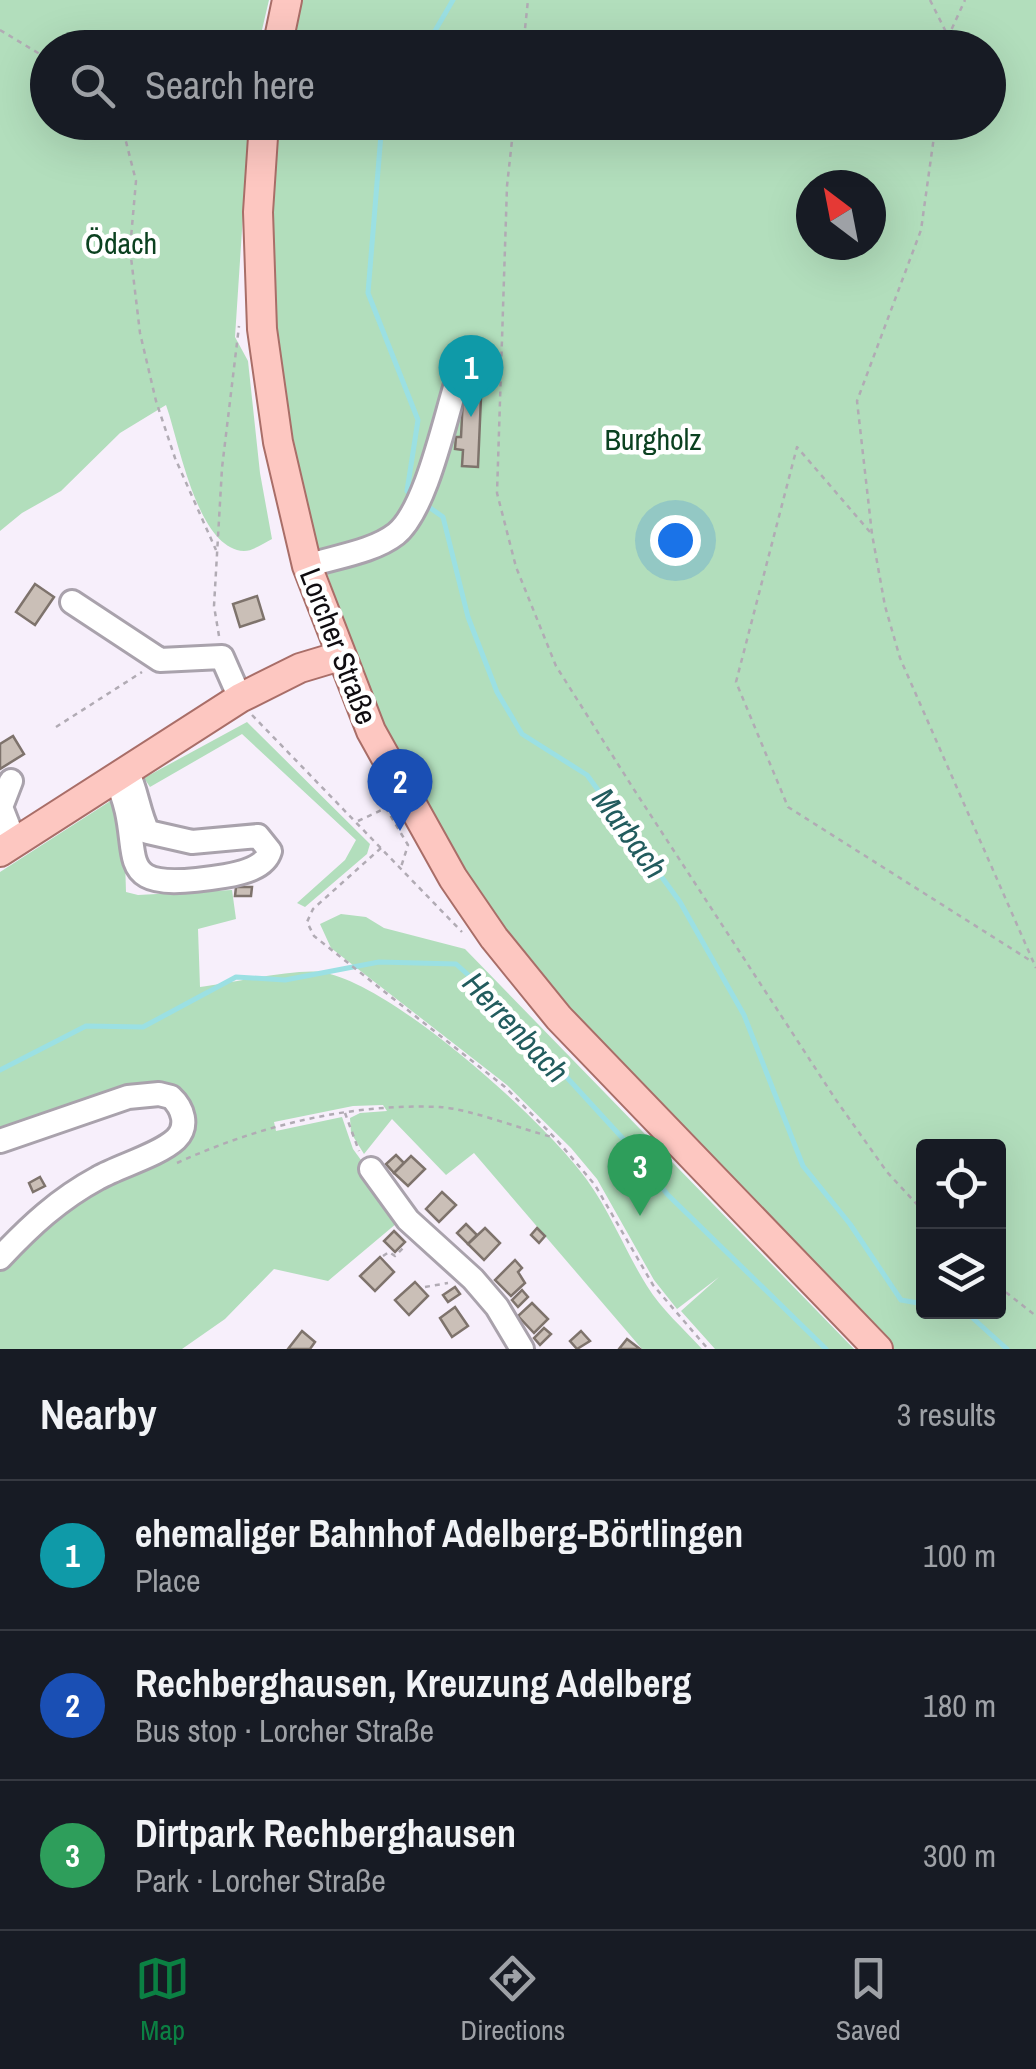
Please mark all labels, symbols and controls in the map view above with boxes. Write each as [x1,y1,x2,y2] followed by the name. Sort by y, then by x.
[30,30,1006,140] search box
[65,58,120,113] icon: search
[145,60,315,111] text: Search here
[796,170,886,260] north arrow
[85,223,157,263] park label: Ödach
[438,334,504,417] pin: 1
[604,419,702,459] park label: Burgholz
[650,515,701,566] your location
[291,562,387,730] street label: Lorcher Straße
[368,748,432,831] pin: 2
[583,779,677,887] water label: Marbach
[454,962,578,1092] water label: Herrenbach
[608,1134,672,1216] pin: 3
[916,1139,1006,1319] map controls
[916,1139,1006,1229] button: locate
[916,1229,1006,1319] button: layers
[40,1386,157,1442] text: Nearby
[897,1393,996,1436] text: 3 results
[135,1508,743,1559] text: ehemaliger Bahnhof Adelberg-Börtlingen
[65,1534,80,1577] text: 1
[923,1534,996,1577] text: 100 m
[135,1559,201,1602] text: Place
[135,1658,691,1709] text: Rechberghausen, Kreuzung Adelberg
[65,1684,80,1727] text: 2
[923,1684,996,1727] text: 180 m
[135,1709,434,1752] text: Bus stop · Lorcher Straße
[135,1808,516,1859] text: Dirtpark Rechberghausen
[65,1834,80,1877] text: 3
[923,1834,996,1877] text: 300 m
[135,1859,386,1902] text: Park · Lorcher Straße
[135,1951,190,2049] tab: Map
[461,1951,565,2049] tab: Directions
[836,1951,901,2049] tab: Saved

